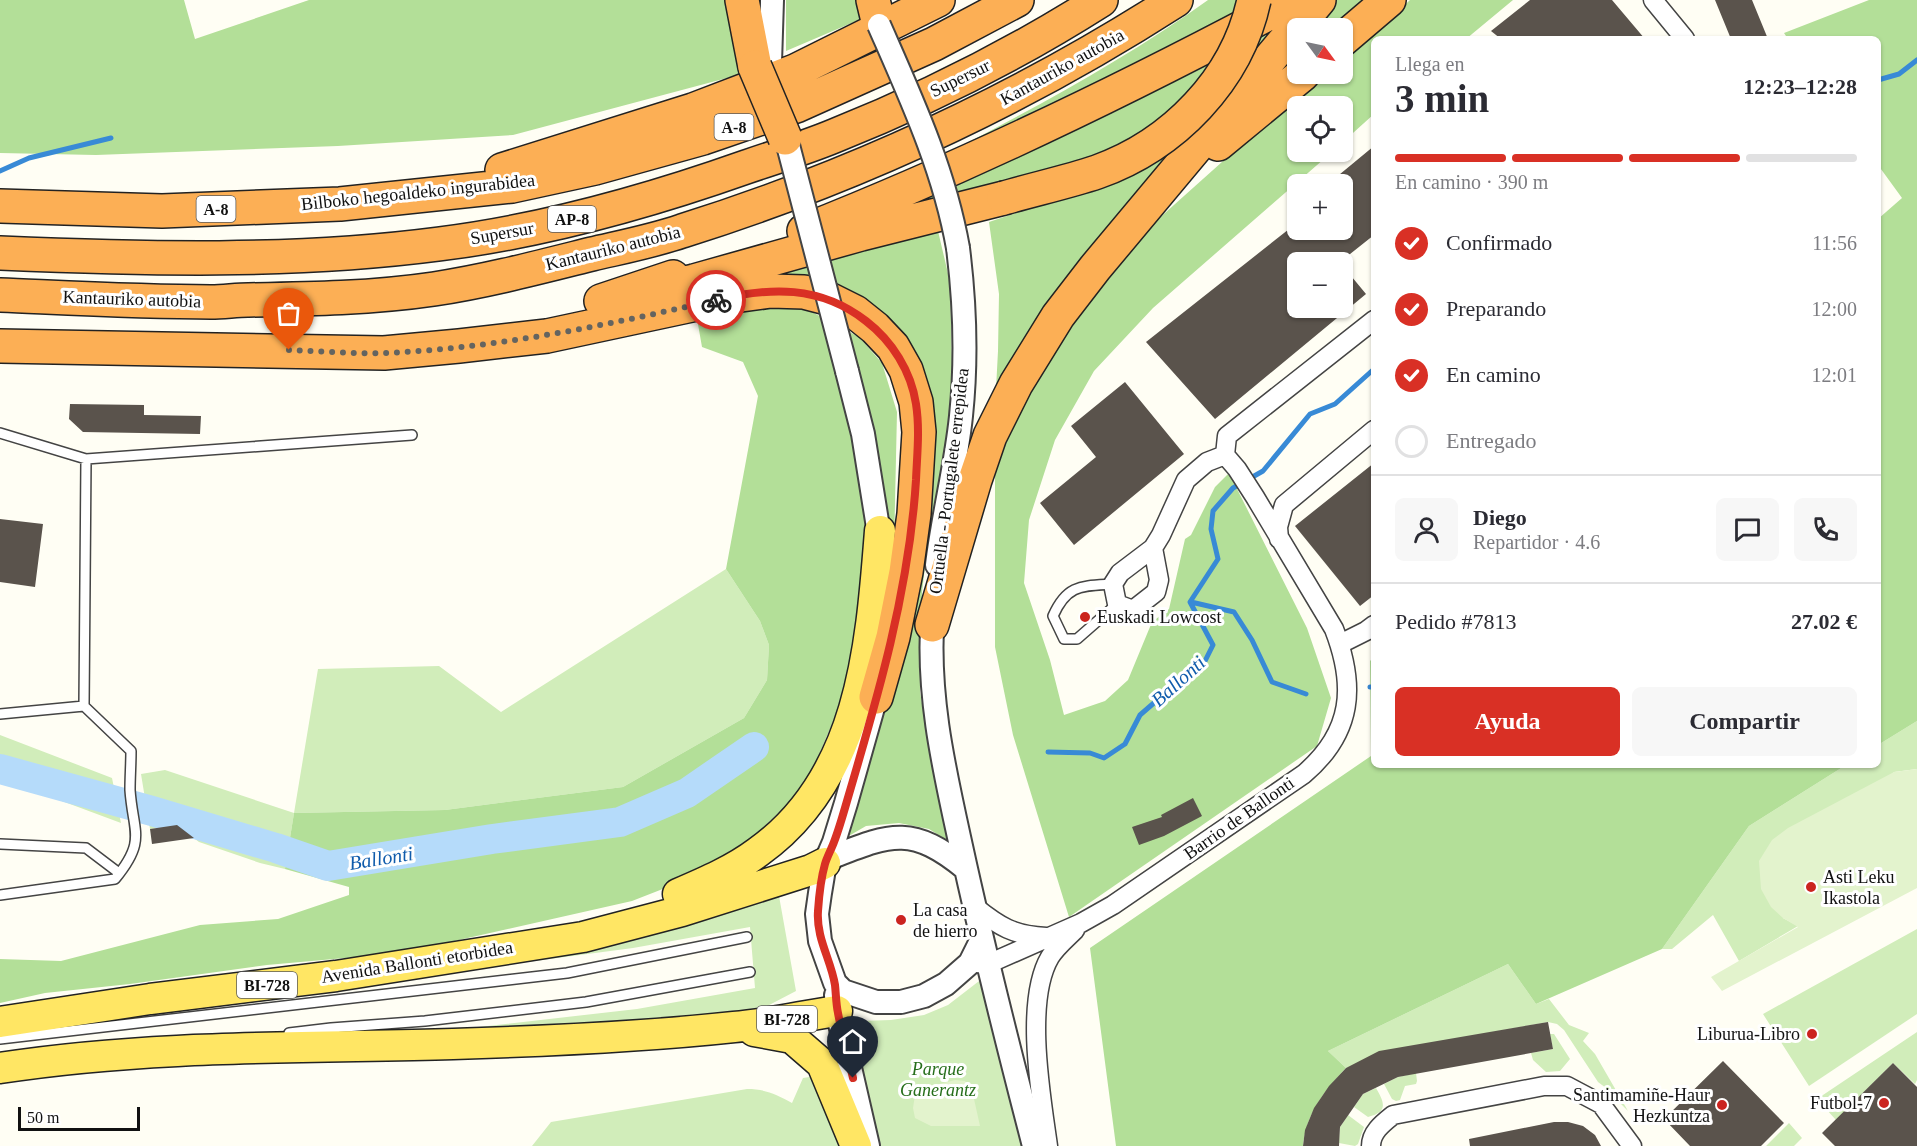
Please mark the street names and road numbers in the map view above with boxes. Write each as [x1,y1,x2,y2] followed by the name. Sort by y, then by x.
[997,25,1127,109] street label: Kantauriko autobia
[927,55,993,101] street label: Supersur
[714,114,754,140] road number: A-8
[300,170,536,214] street label: Bilboko hegoaldeko ingurabidea
[196,196,236,222] road number: A-8
[548,206,596,232] road number: AP-8
[469,218,535,248] street label: Supersur
[543,222,683,274] street label: Kantauriko autobia
[62,287,202,311] street label: Kantauriko autobia
[925,367,973,595] street label: Ortuella - Portugalete errepidea
[1180,773,1298,863] street label: Barrio de Ballonti
[320,937,514,987] street label: Avenida Ballonti etorbidea
[237,972,297,998] road number: BI-728
[757,1006,817,1032] road number: BI-728

